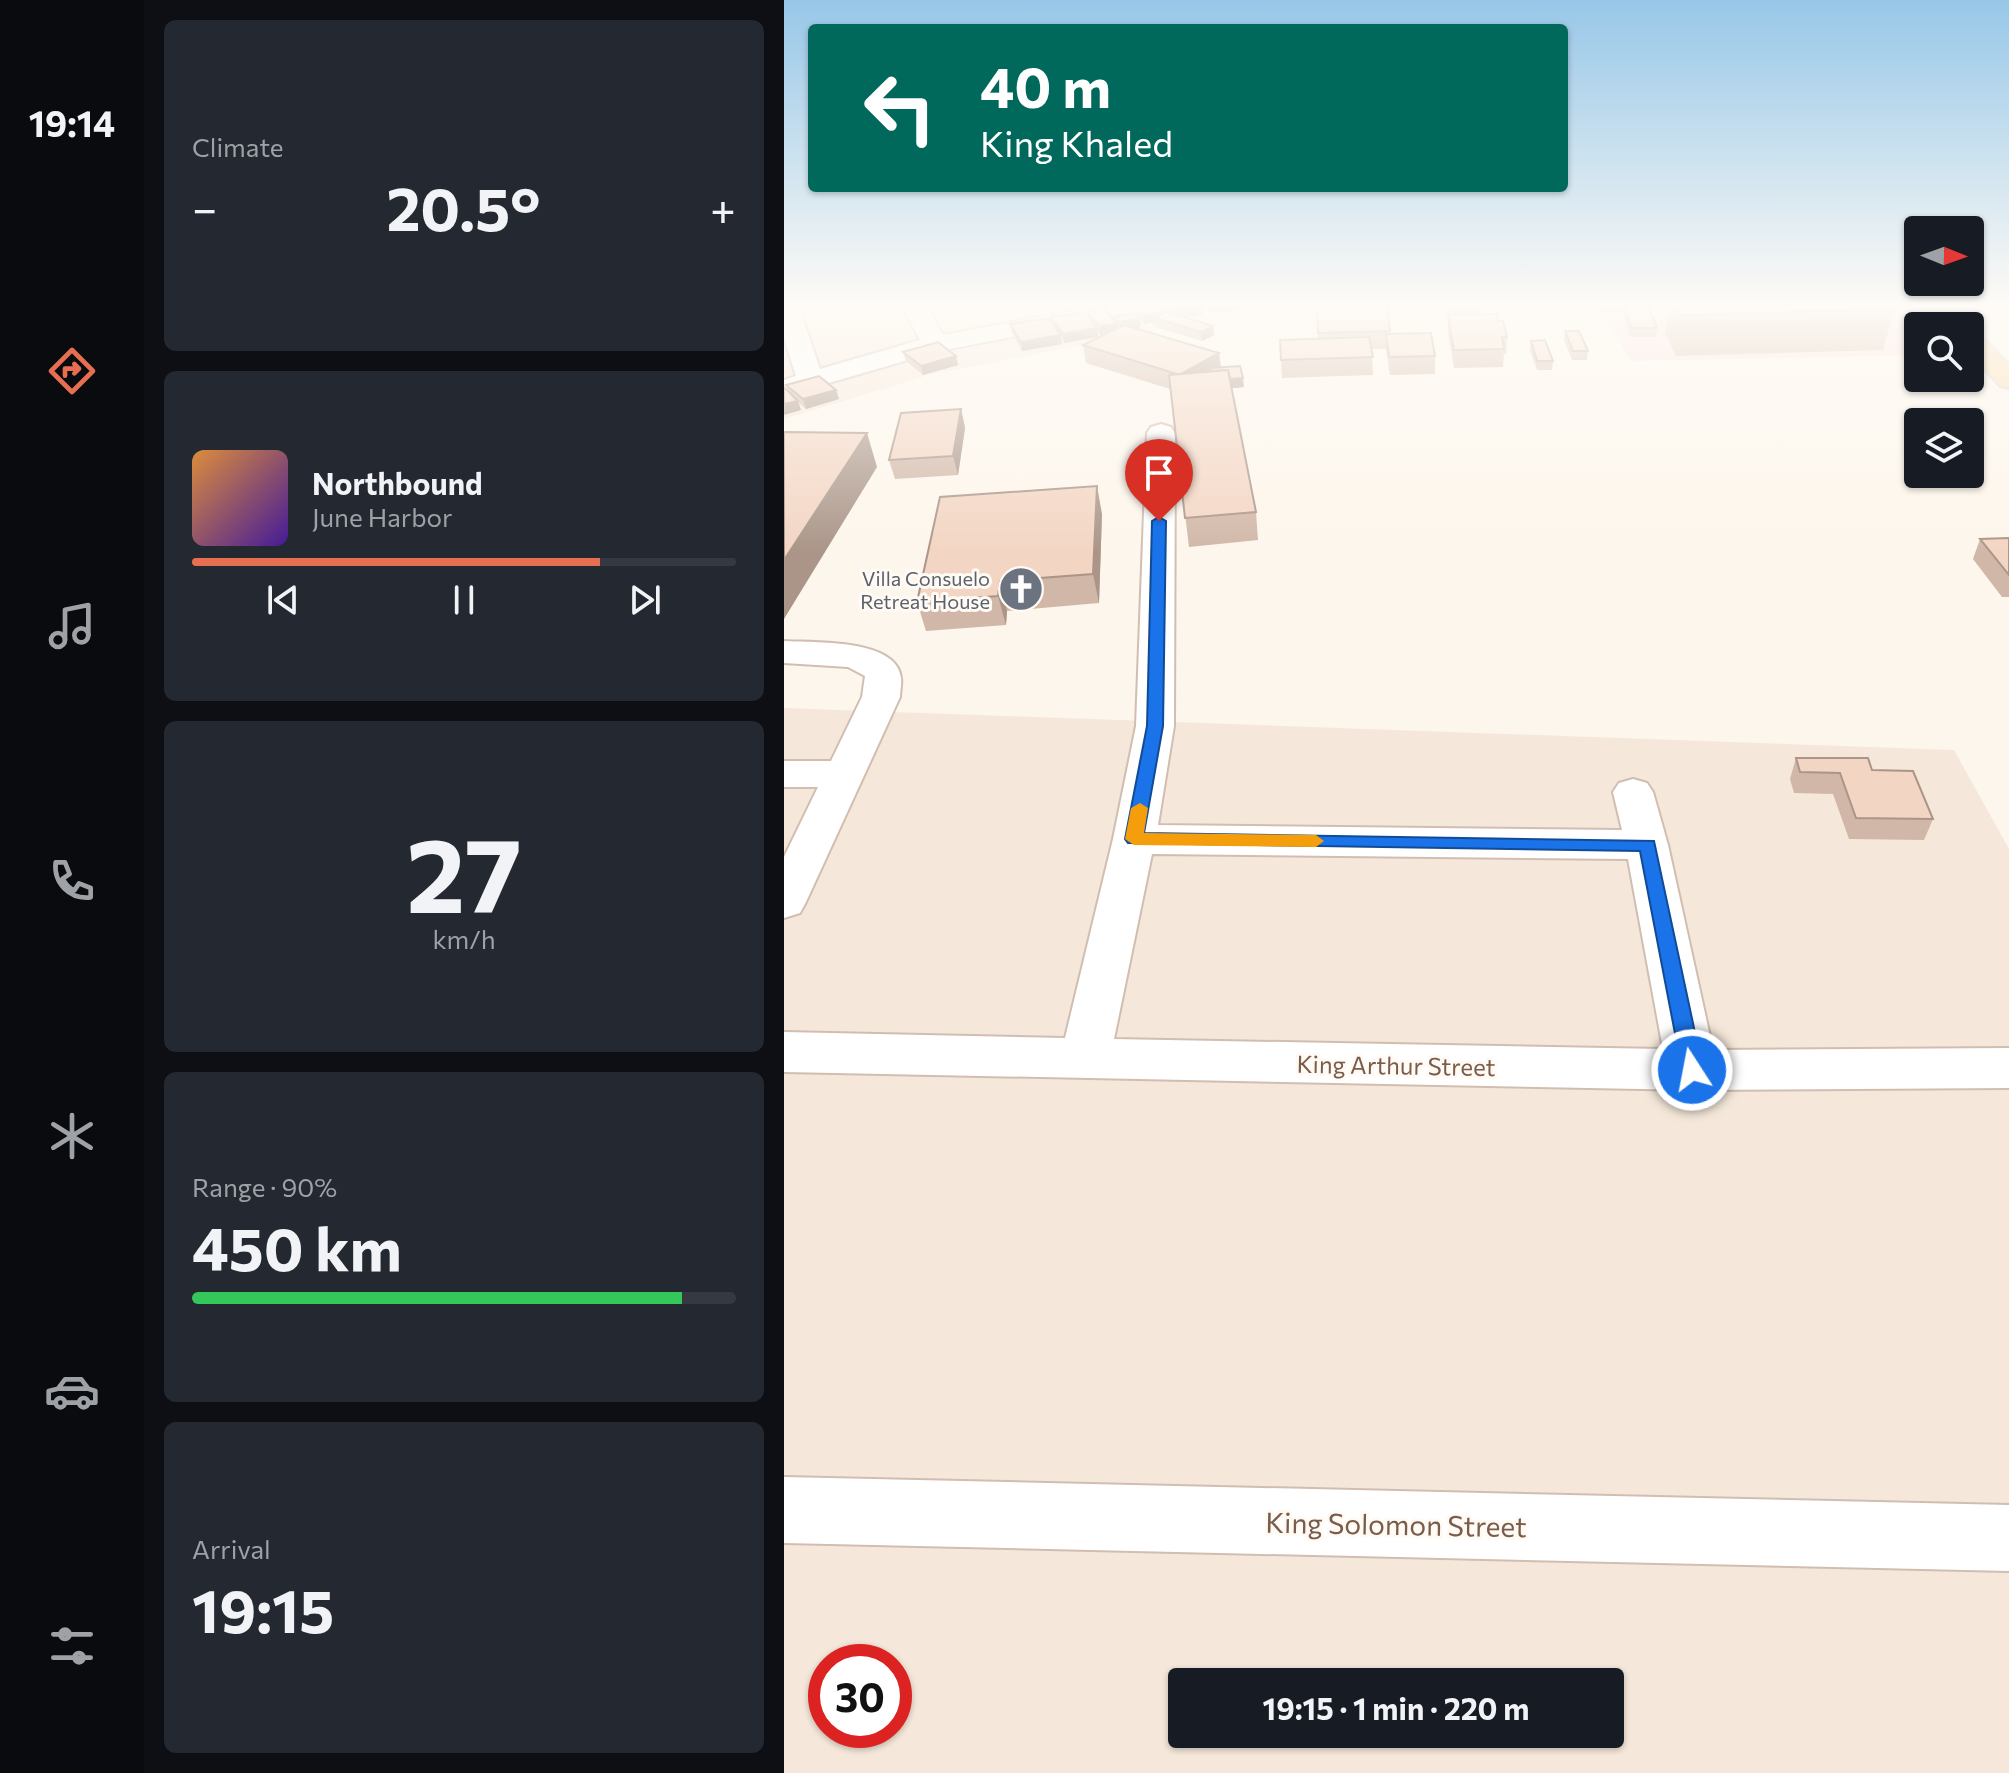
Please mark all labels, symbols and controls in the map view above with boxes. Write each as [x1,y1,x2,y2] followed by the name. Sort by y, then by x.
[980,51,1111,120] text: 40 m
[848,56,952,160] icon: left
[29,100,115,144] text: 19:14
[980,120,1173,164] text: King Khaled
[192,131,284,162] text: Climate
[387,170,541,243] text: 20.5°
[192,180,217,234] text: −
[710,180,736,234] text: +
[1904,216,1984,296] north arrow
[1904,216,1984,488] map controls
[1904,312,1984,392] button: search
[44,343,100,399] icon: directions
[1904,408,1984,488] button: layers
[1125,439,1193,521] pin
[1137,451,1181,495] icon: arrive
[312,464,483,501] text: Northbound
[312,501,452,532] text: June Harbor
[997,565,1045,613] church icon: Villa Consuelo Retreat House
[860,566,990,613] place label: Villa Consuelo Retreat House
[261,578,305,622] icon: previous
[442,578,486,622] icon: pause
[623,578,667,622] icon: next
[44,598,100,654] icon: music
[406,807,522,934] text: 27
[44,853,100,909] icon: phone
[432,923,496,954] text: km/h
[1650,1028,1734,1112] position arrow
[1296,1049,1496,1081] street label: King Arthur Street
[44,1108,100,1164] icon: climate
[192,1171,337,1202] text: Range · 90%
[192,1210,402,1283] text: 450 km
[44,1363,100,1419] icon: car
[1265,1505,1527,1543] street label: King Solomon Street
[192,1533,271,1564] text: Arrival
[192,1572,334,1645] text: 19:15
[44,1618,100,1674] icon: filters
[808,1644,912,1748] speed limit sign: 30
[1263,1689,1529,1726] text: 19:15 · 1 min · 220 m

